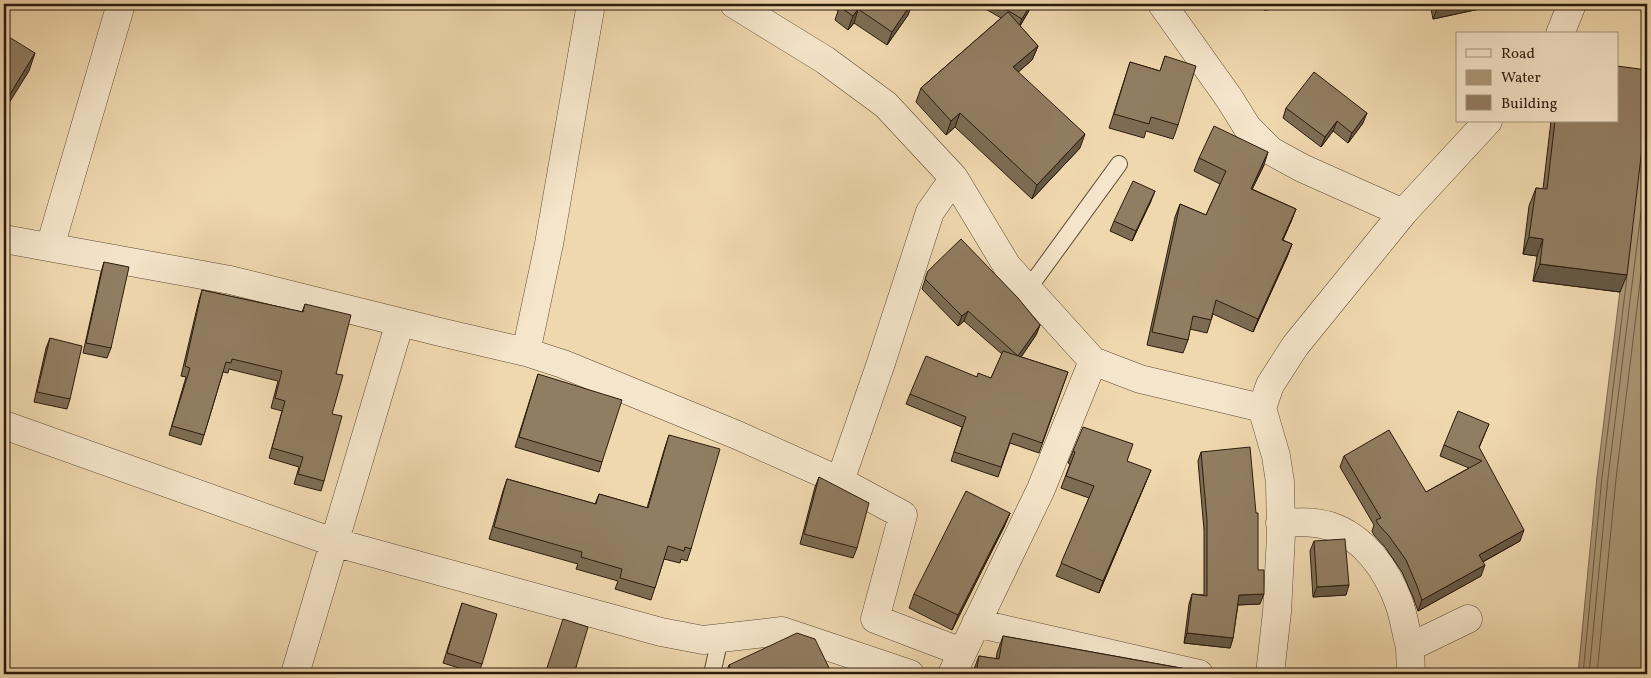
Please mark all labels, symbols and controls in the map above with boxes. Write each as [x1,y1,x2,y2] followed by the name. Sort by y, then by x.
[1456,32,1618,122] legend
[1501,44,1535,65] text: Road
[1501,68,1541,89] text: Water
[1501,94,1558,115] text: Building

